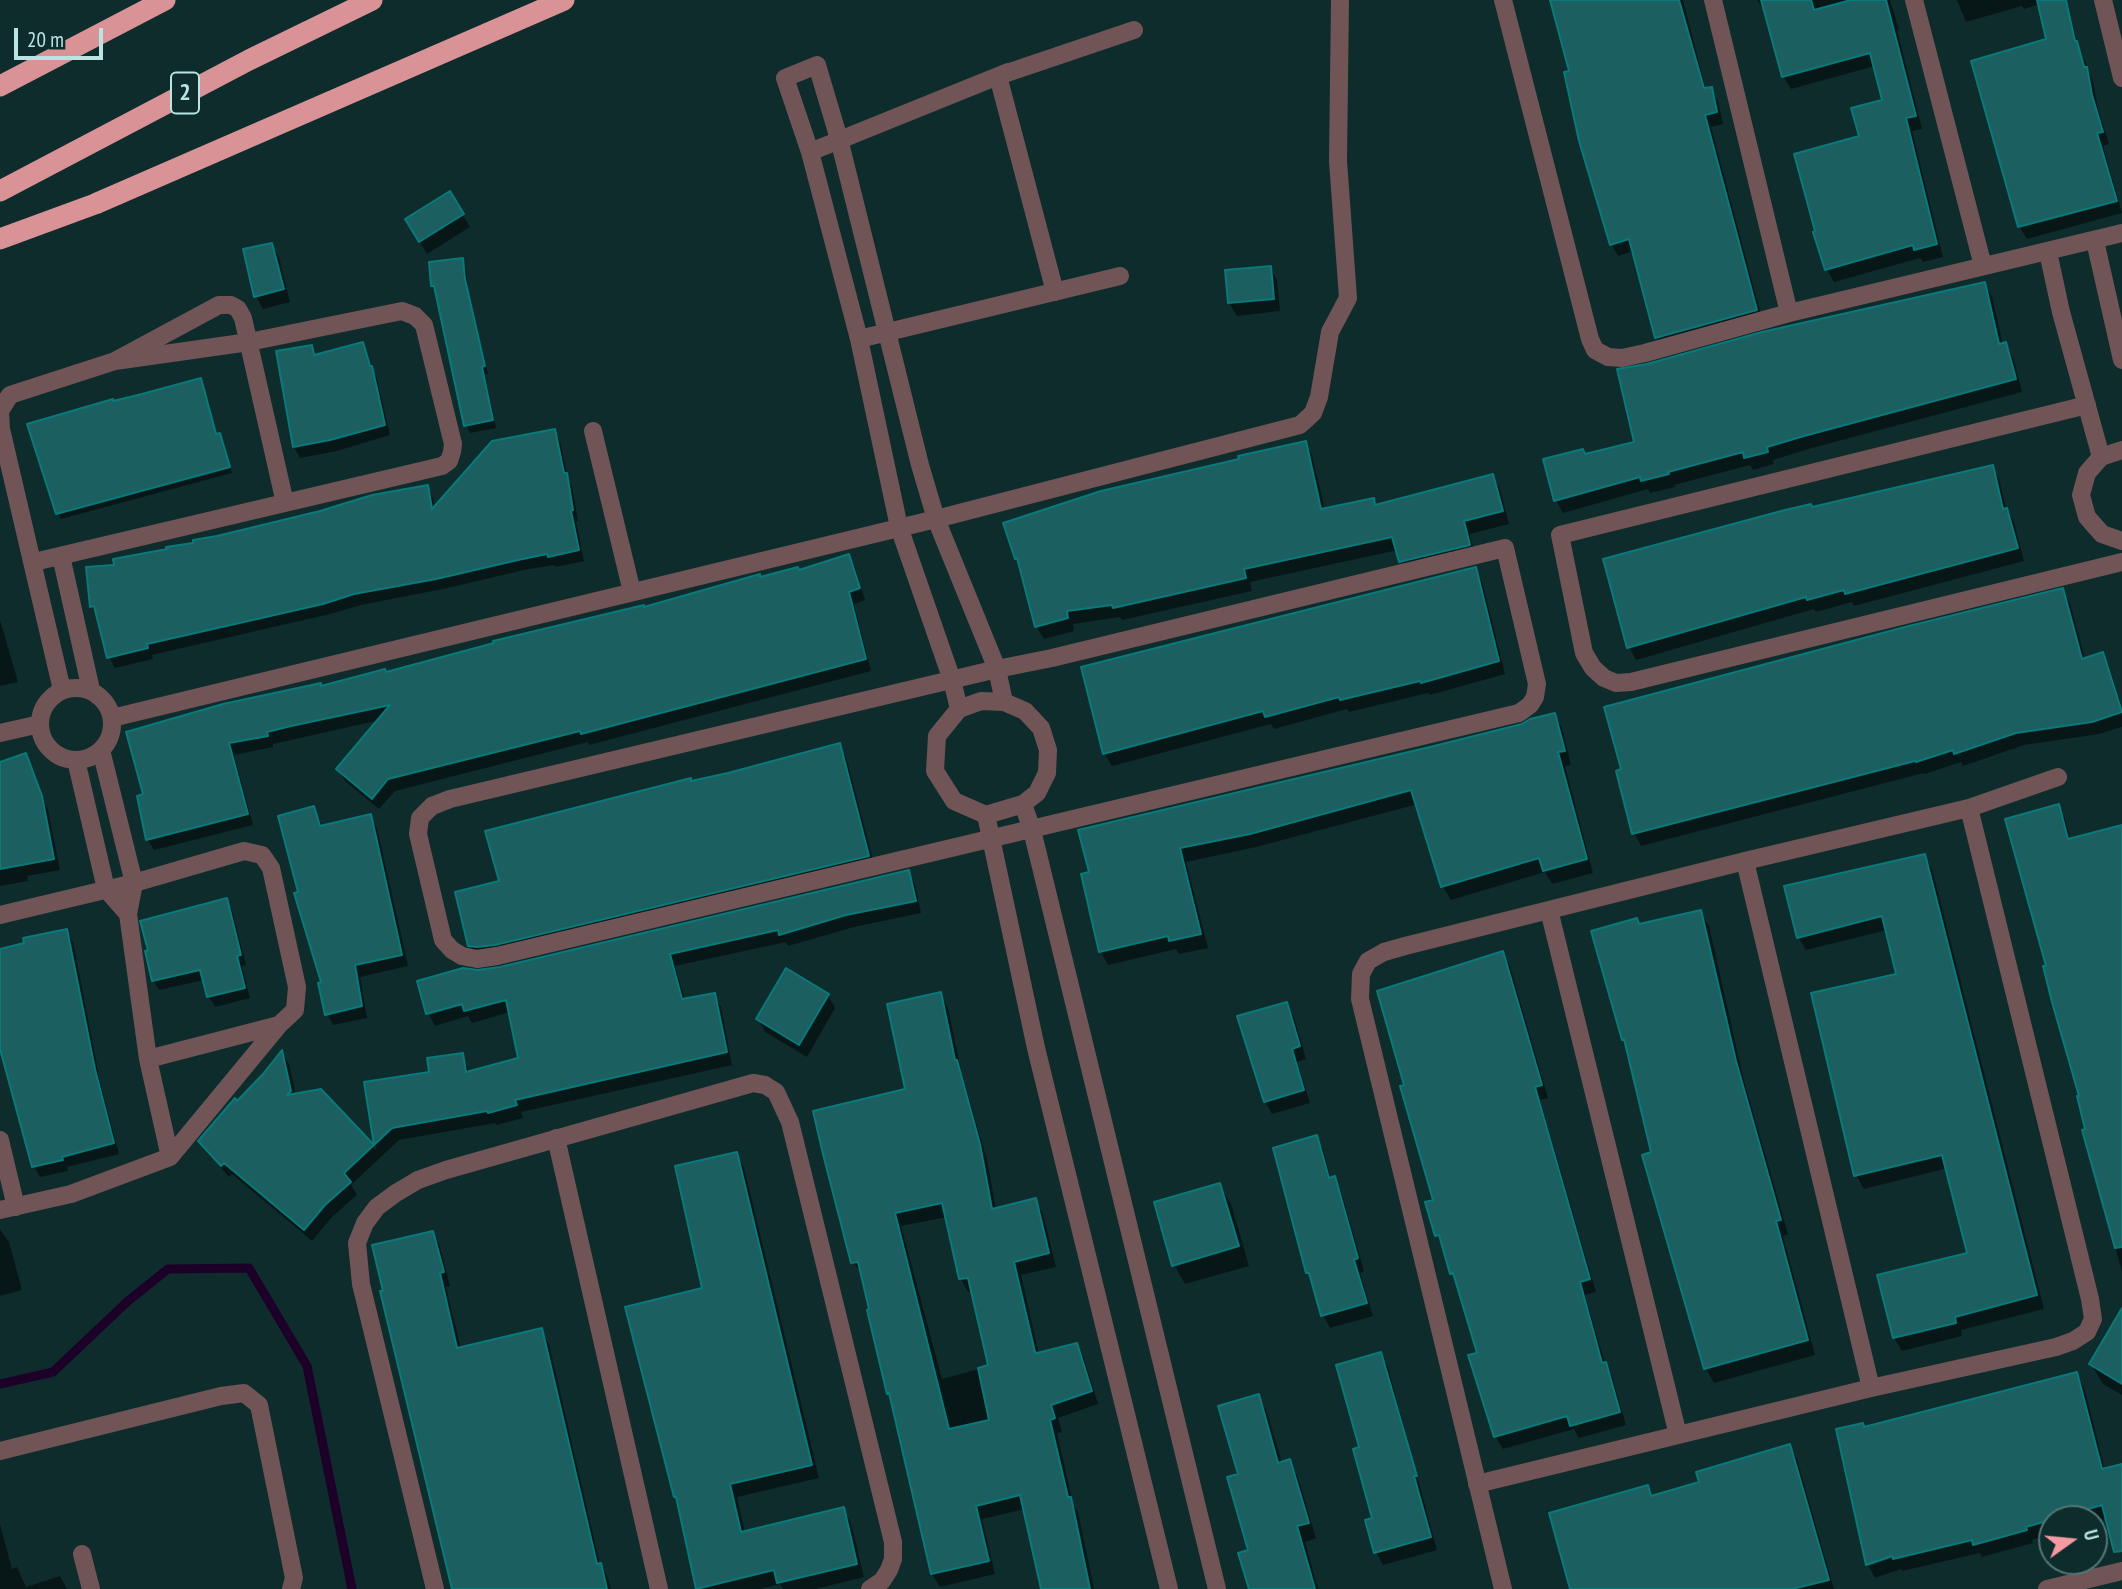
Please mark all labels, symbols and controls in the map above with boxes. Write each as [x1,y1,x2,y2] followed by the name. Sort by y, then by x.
[18,14,107,58] scale bar
[27,26,64,53] text: 20 m
[171,72,199,114] road number: 2
[2038,1505,2108,1575] north arrow
[2078,1527,2104,1543] text: U

